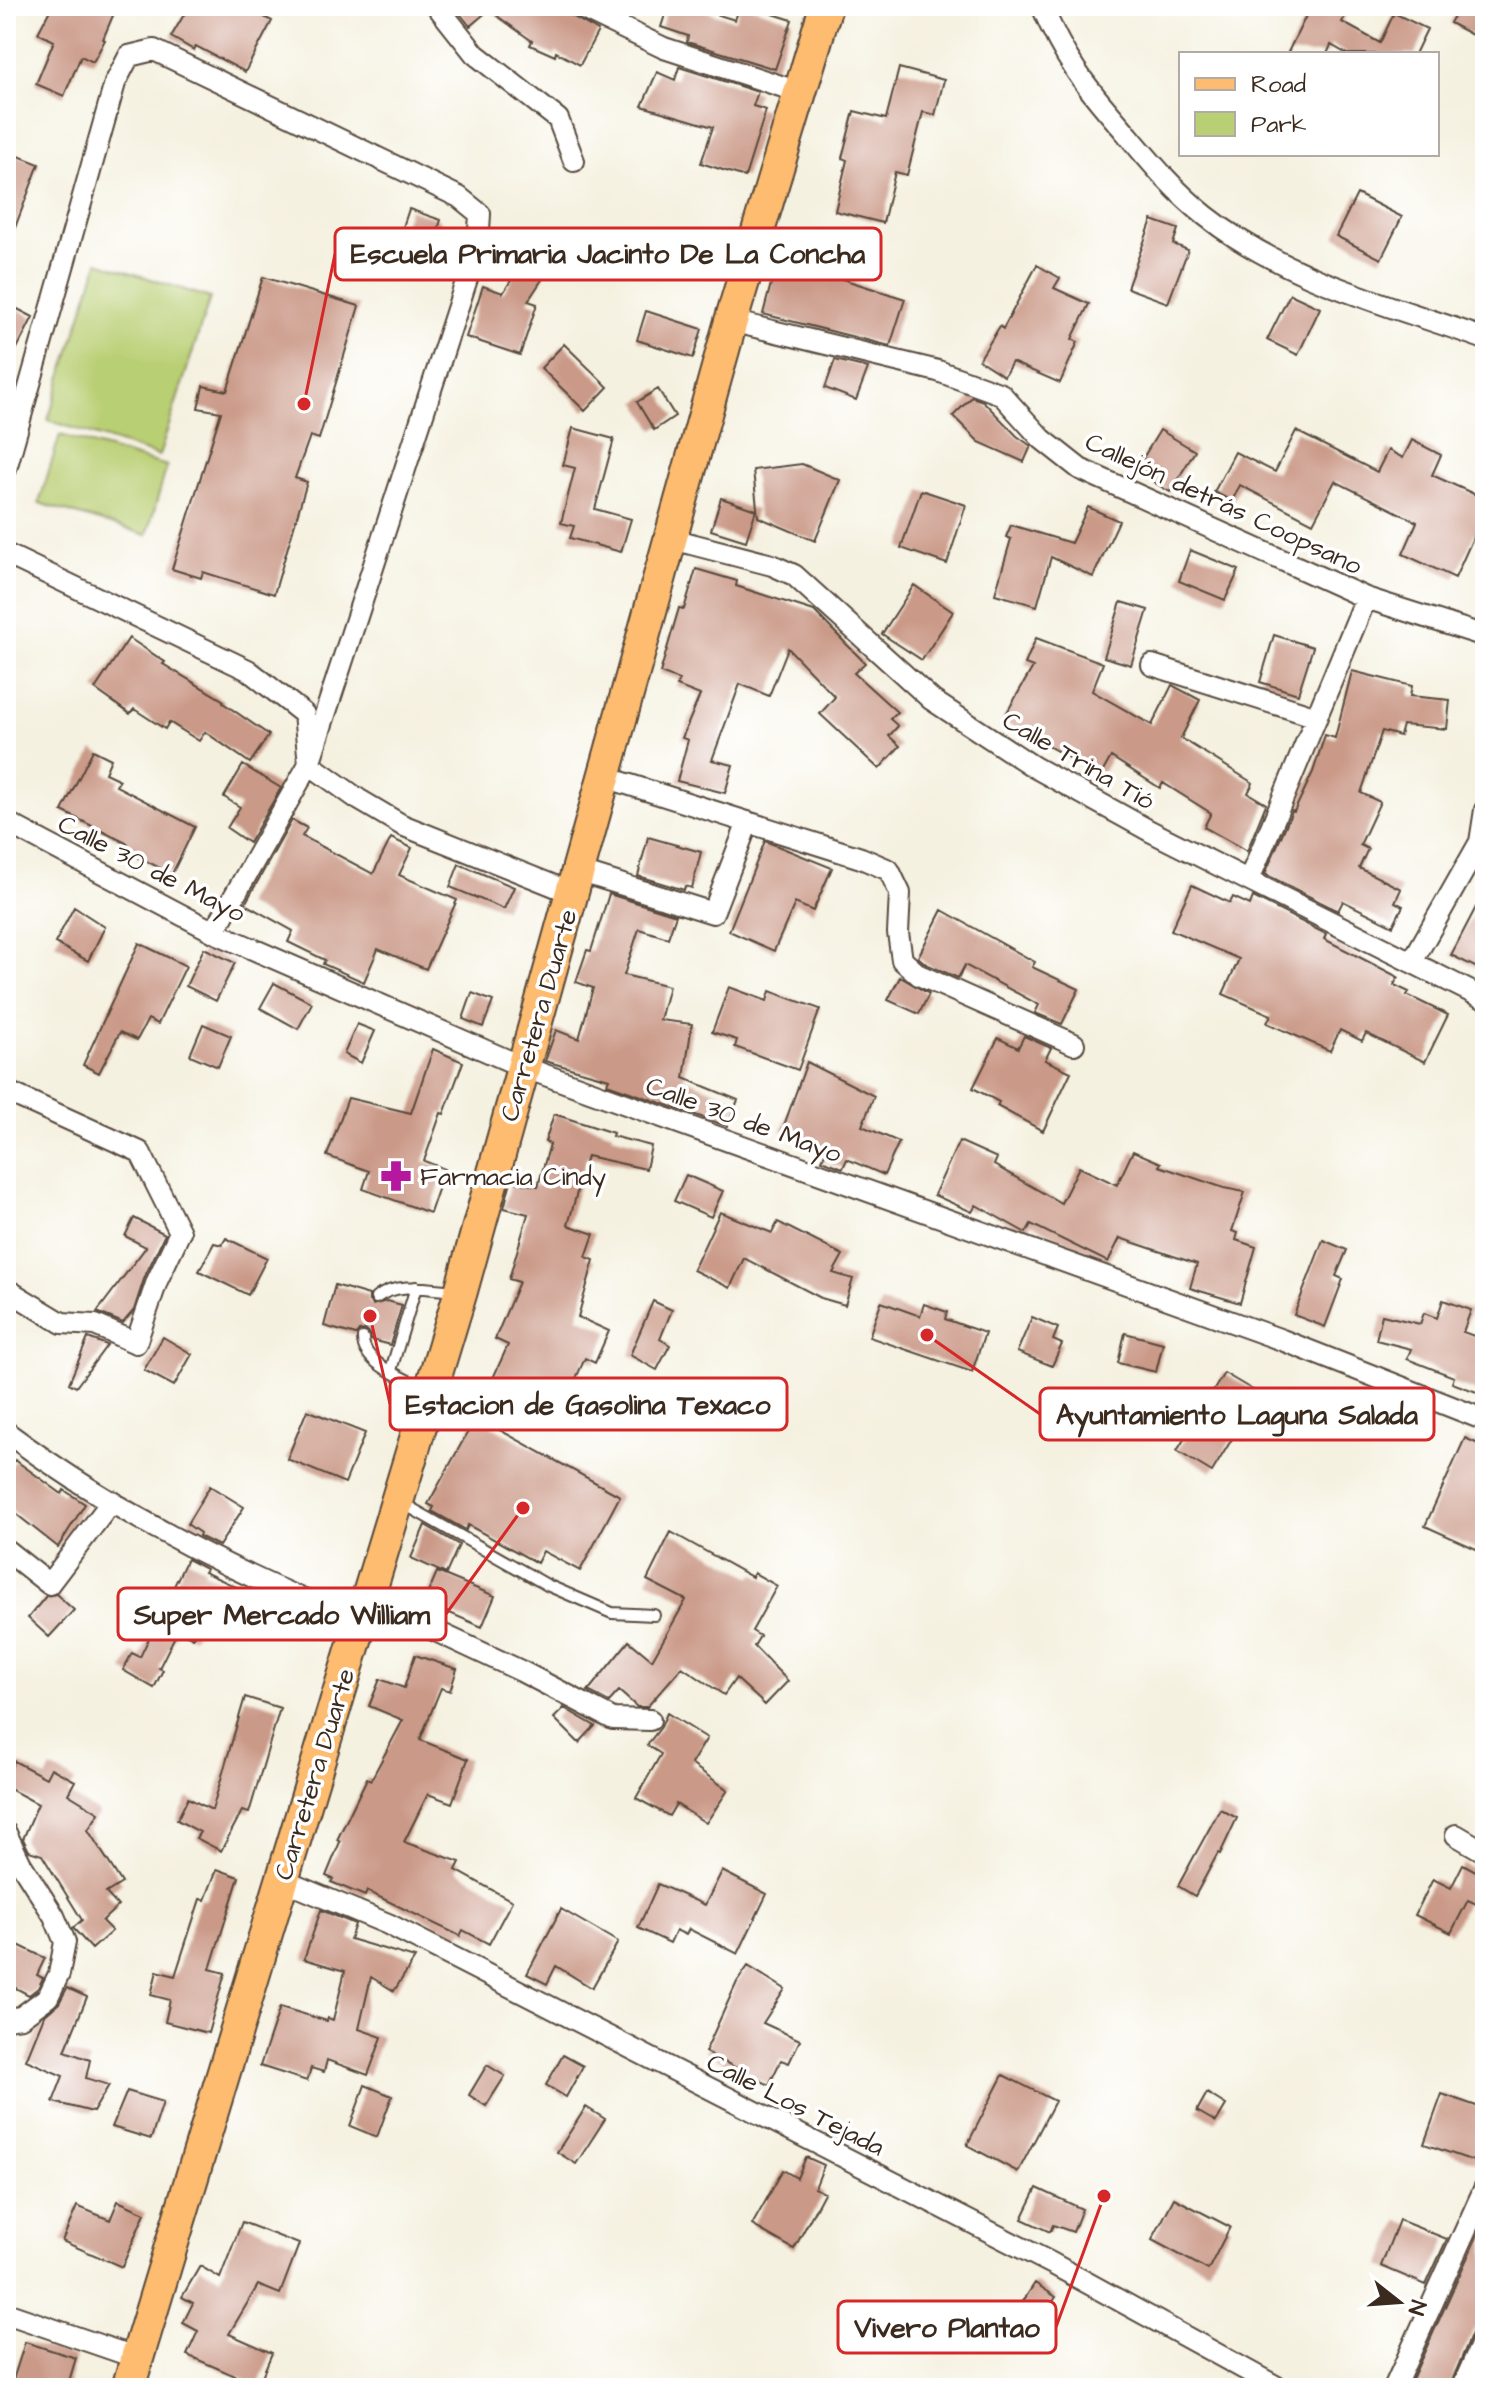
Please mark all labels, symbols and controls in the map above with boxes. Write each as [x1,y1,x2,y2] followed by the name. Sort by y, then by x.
[1179,52,1439,156] legend
[1251,68,1306,102] text: Road
[1251,108,1307,142] text: Park
[335,228,881,280] callout: Escuela Primaria Jacinto De La Concha
[351,235,866,274] text: Escuela Primaria Jacinto De La Concha
[1079,424,1368,584] street label: Callejón detrás Coopsano
[996,703,1162,819] street label: Calle Trina Tió
[51,806,252,934] street label: Calle 30 de Mayo
[491,905,586,1126] street label: Carretera Duarte
[640,1068,847,1174] street label: Calle 30 de Mayo
[379,1159,413,1193] pharmacy icon: Farmacia Cindy
[420,1159,606,1197] place label: Farmacia Cindy
[390,1378,787,1430] callout: Estacion de Gasolina Texaco
[406,1386,771,1425] text: Estacion de Gasolina Texaco
[1040,1388,1434,1440] callout: Ayuntamiento Laguna Salada
[1056,1396,1419,1438] text: Ayuntamiento Laguna Salada
[118,1588,446,1640] callout: Super Mercado William
[133,1596,431,1636] text: Super Mercado William
[266,1664,364,1884] street label: Carretera Duarte
[700,2045,891,2165] street label: Calle Los Tejada
[1359,2262,1439,2342] north arrow
[1400,2296,1434,2319] text: N
[838,2301,1056,2353] callout: Vivero Plantao
[853,2309,1040,2348] text: Vivero Plantao

